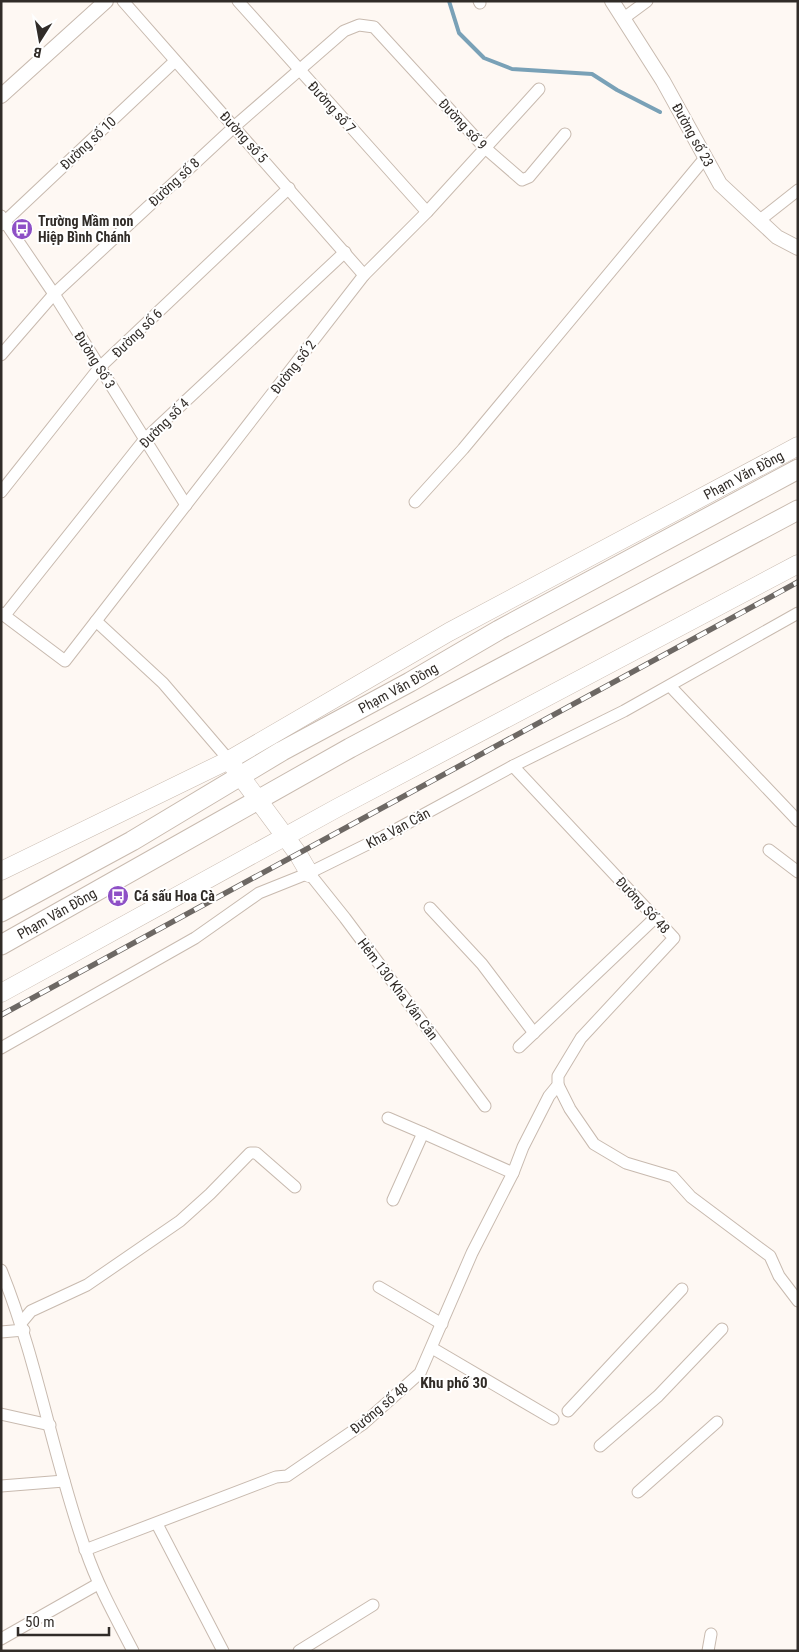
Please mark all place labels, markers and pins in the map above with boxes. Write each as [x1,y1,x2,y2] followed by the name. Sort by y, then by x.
[38,213,133,245] place label: Trường Mầm non Hiệp Bình Chánh
[10,217,34,241] bus stop icon: Trường Mầm non Hiệp Bình Chánh
[106,884,130,908] bus stop icon: Cá sấu Hoa Cà
[134,888,215,904] place label: Cá sấu Hoa Cà

